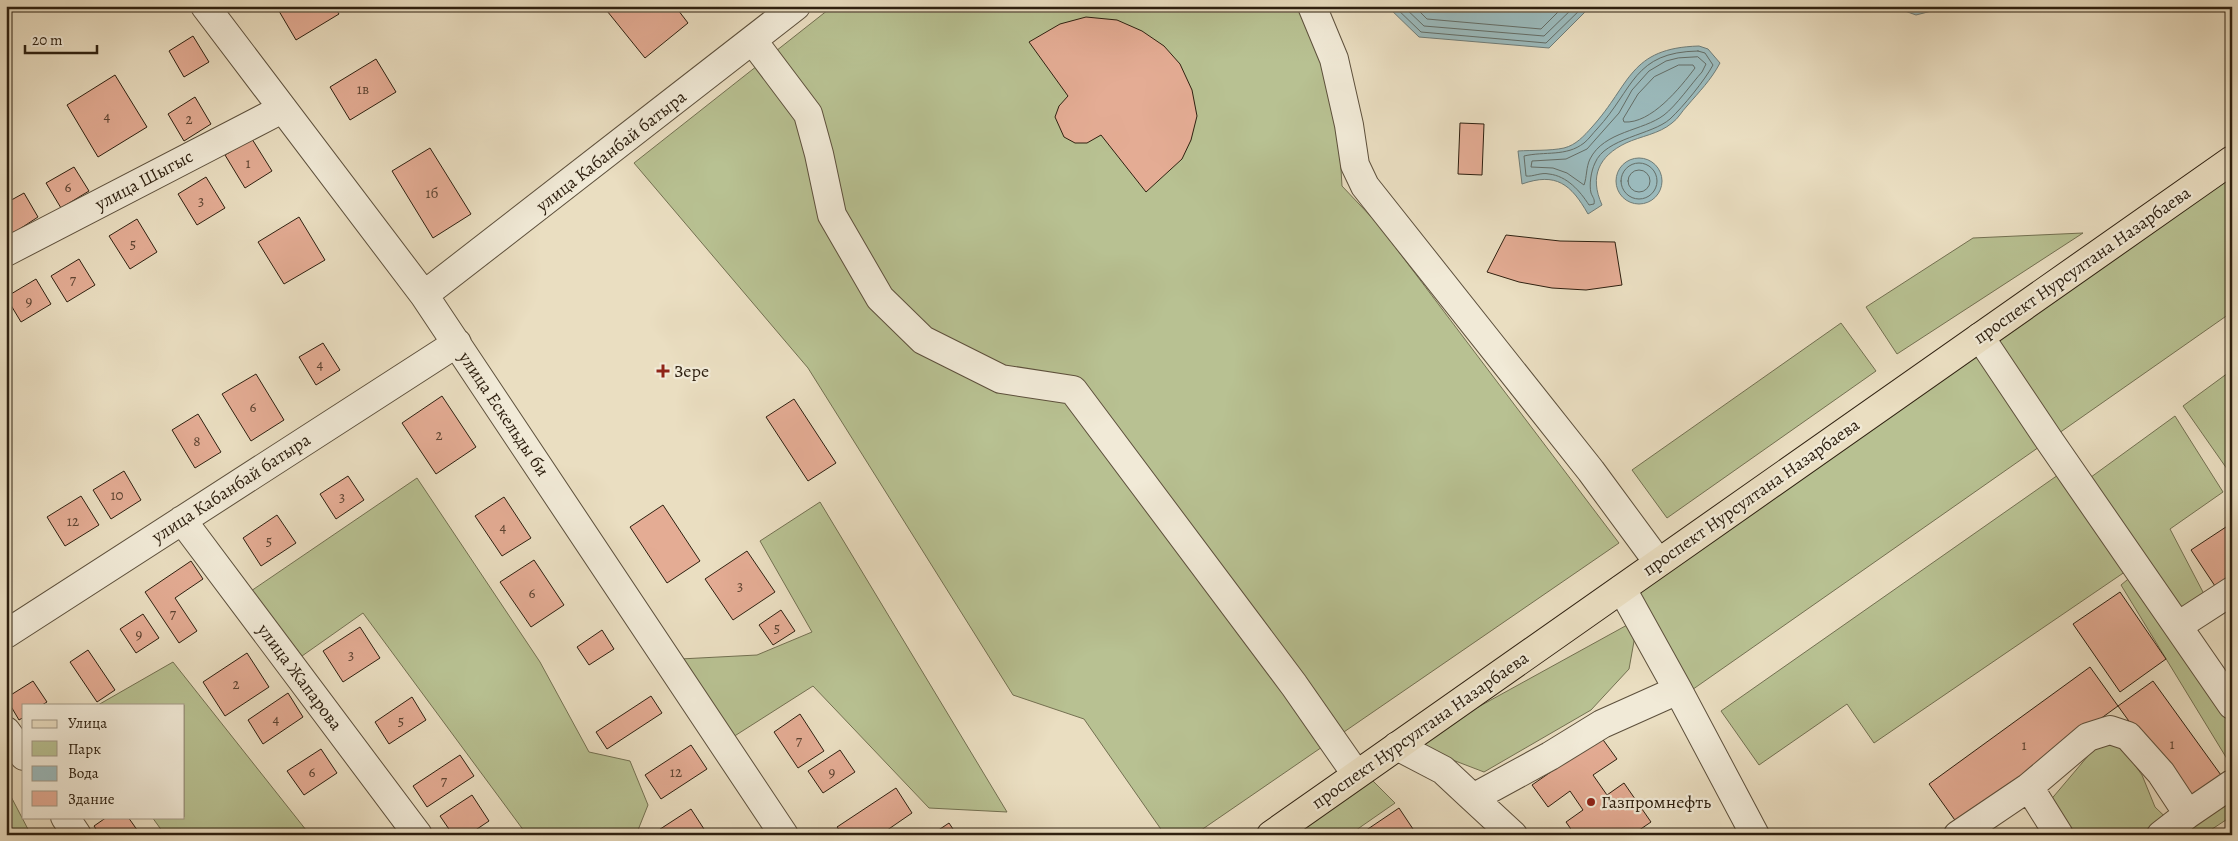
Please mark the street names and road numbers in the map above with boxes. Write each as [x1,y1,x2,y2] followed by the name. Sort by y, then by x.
[530,84,692,218] street label: улица Кабанбай батыра
[90,144,197,216] street label: улица Шыгыс
[1969,180,2196,349] street label: проспект Нурсултана Назарбаева
[453,346,555,481] street label: улица Ескельды би
[1638,412,1865,581] street label: проспект Нурсултана Назарбаева
[146,427,316,549] street label: улица Кабанбай батыра
[251,618,349,736] street label: улица Жапарова
[1307,645,1534,814] street label: проспект Нурсултана Назарбаева

